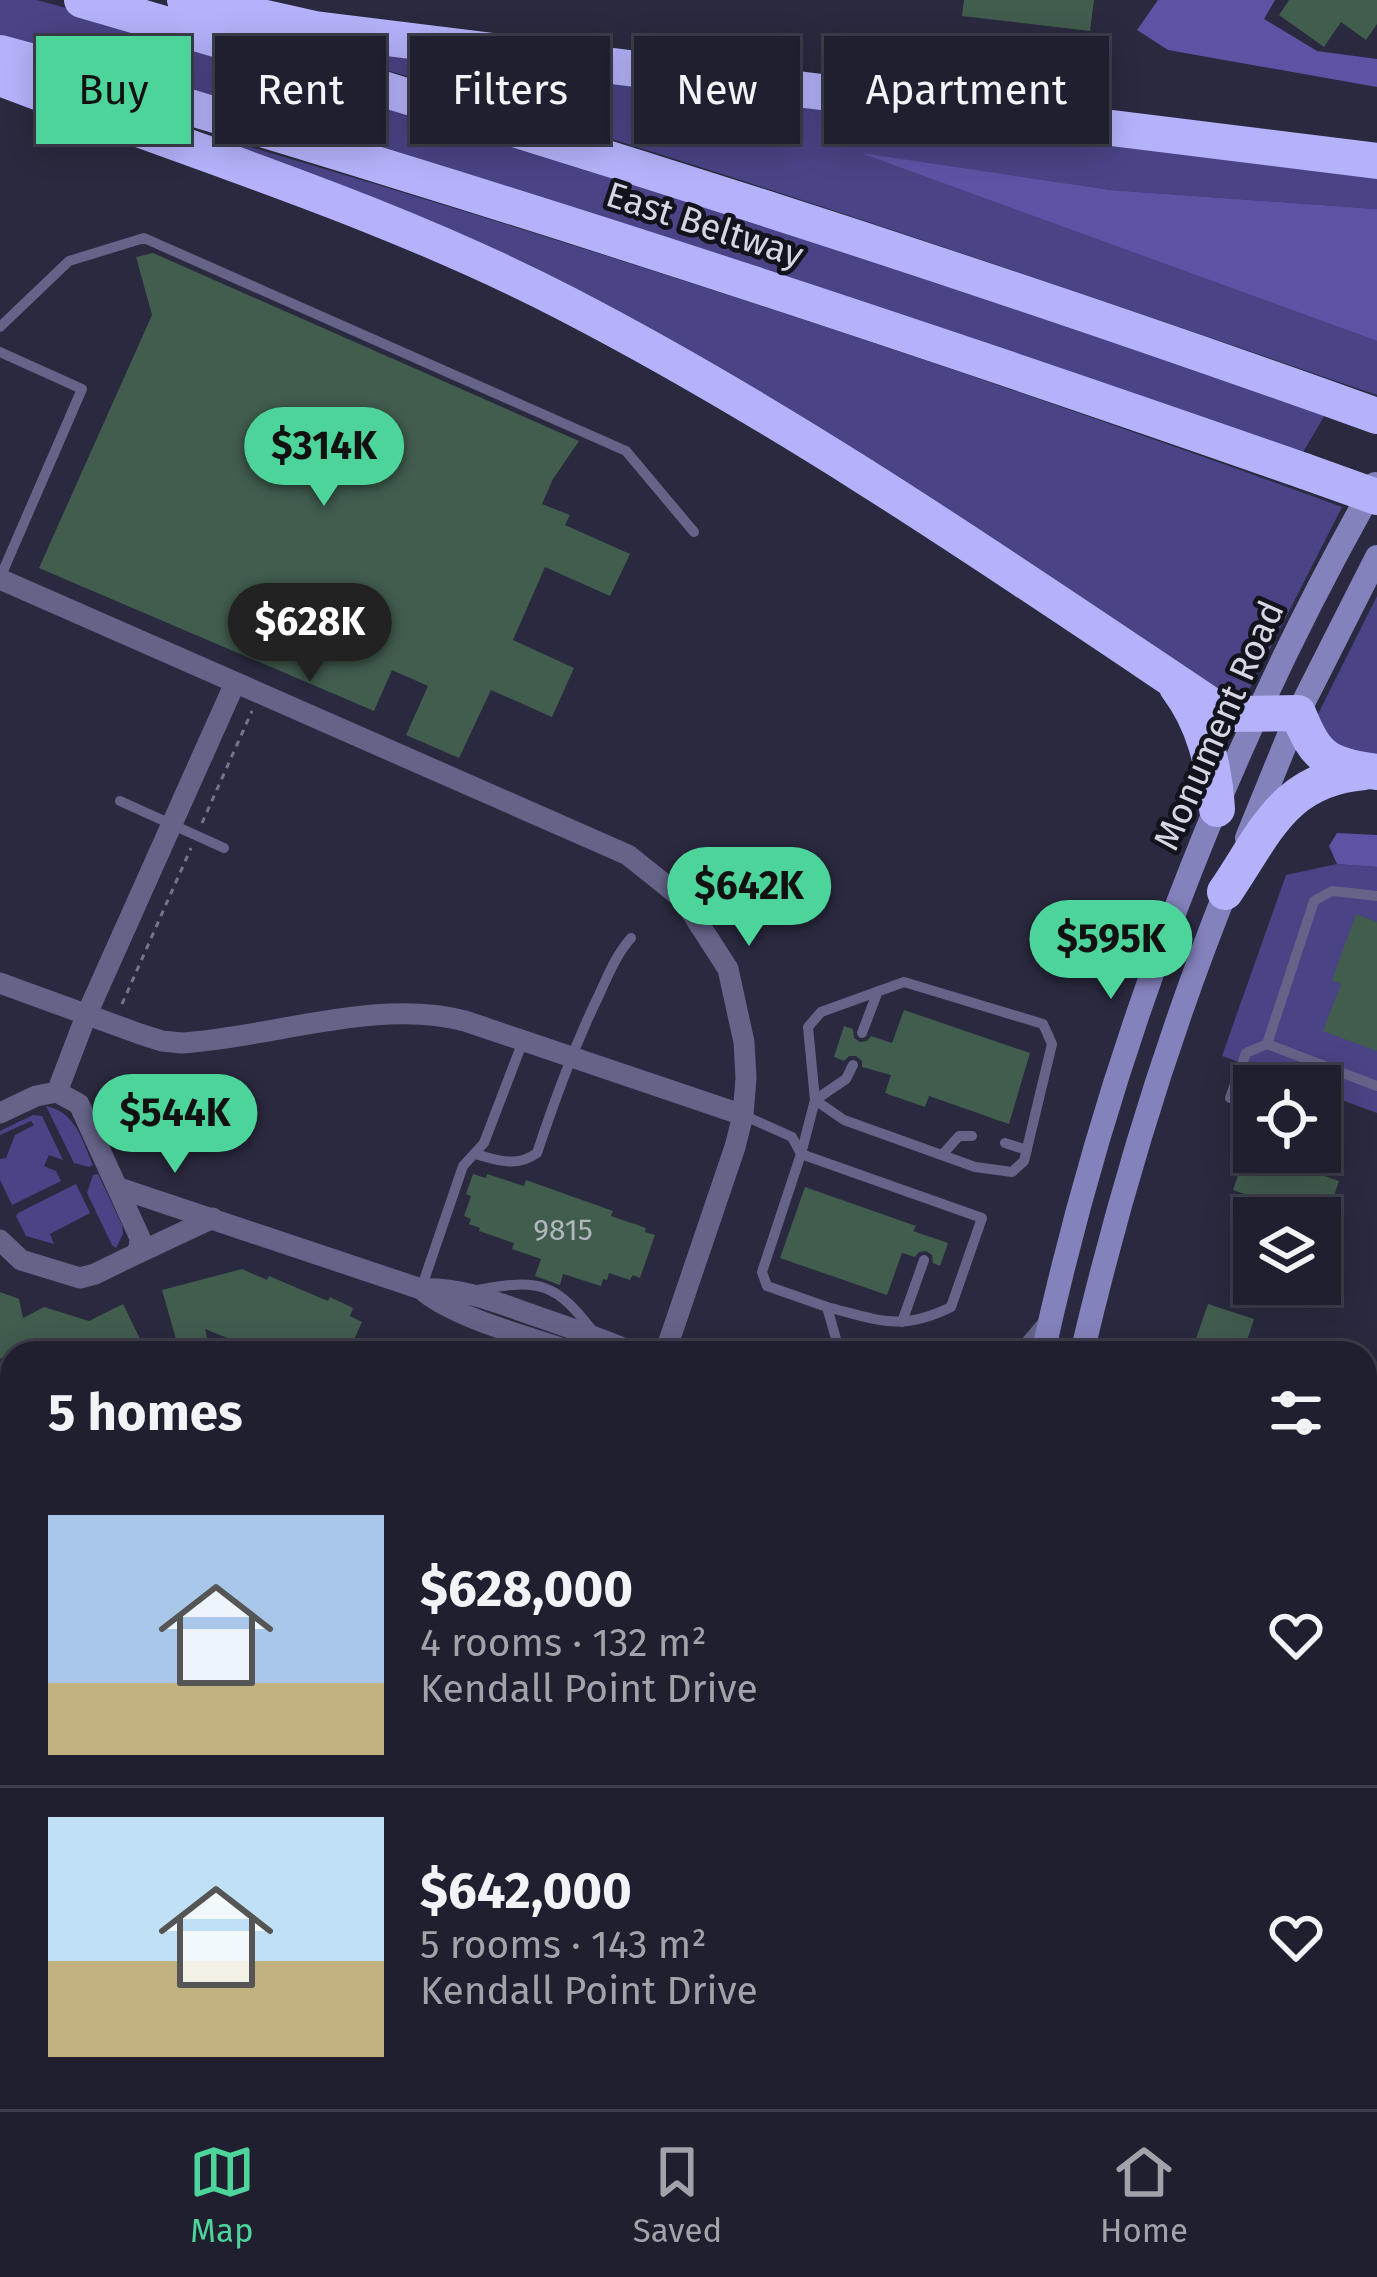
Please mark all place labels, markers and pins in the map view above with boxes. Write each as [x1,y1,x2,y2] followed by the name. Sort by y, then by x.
[240,407,408,509] pin: $314K
[226,583,394,685] pin: $628K
[665,847,833,949] pin: $642K
[1027,900,1195,1002] pin: $595K
[91,1074,259,1176] pin: $544K

